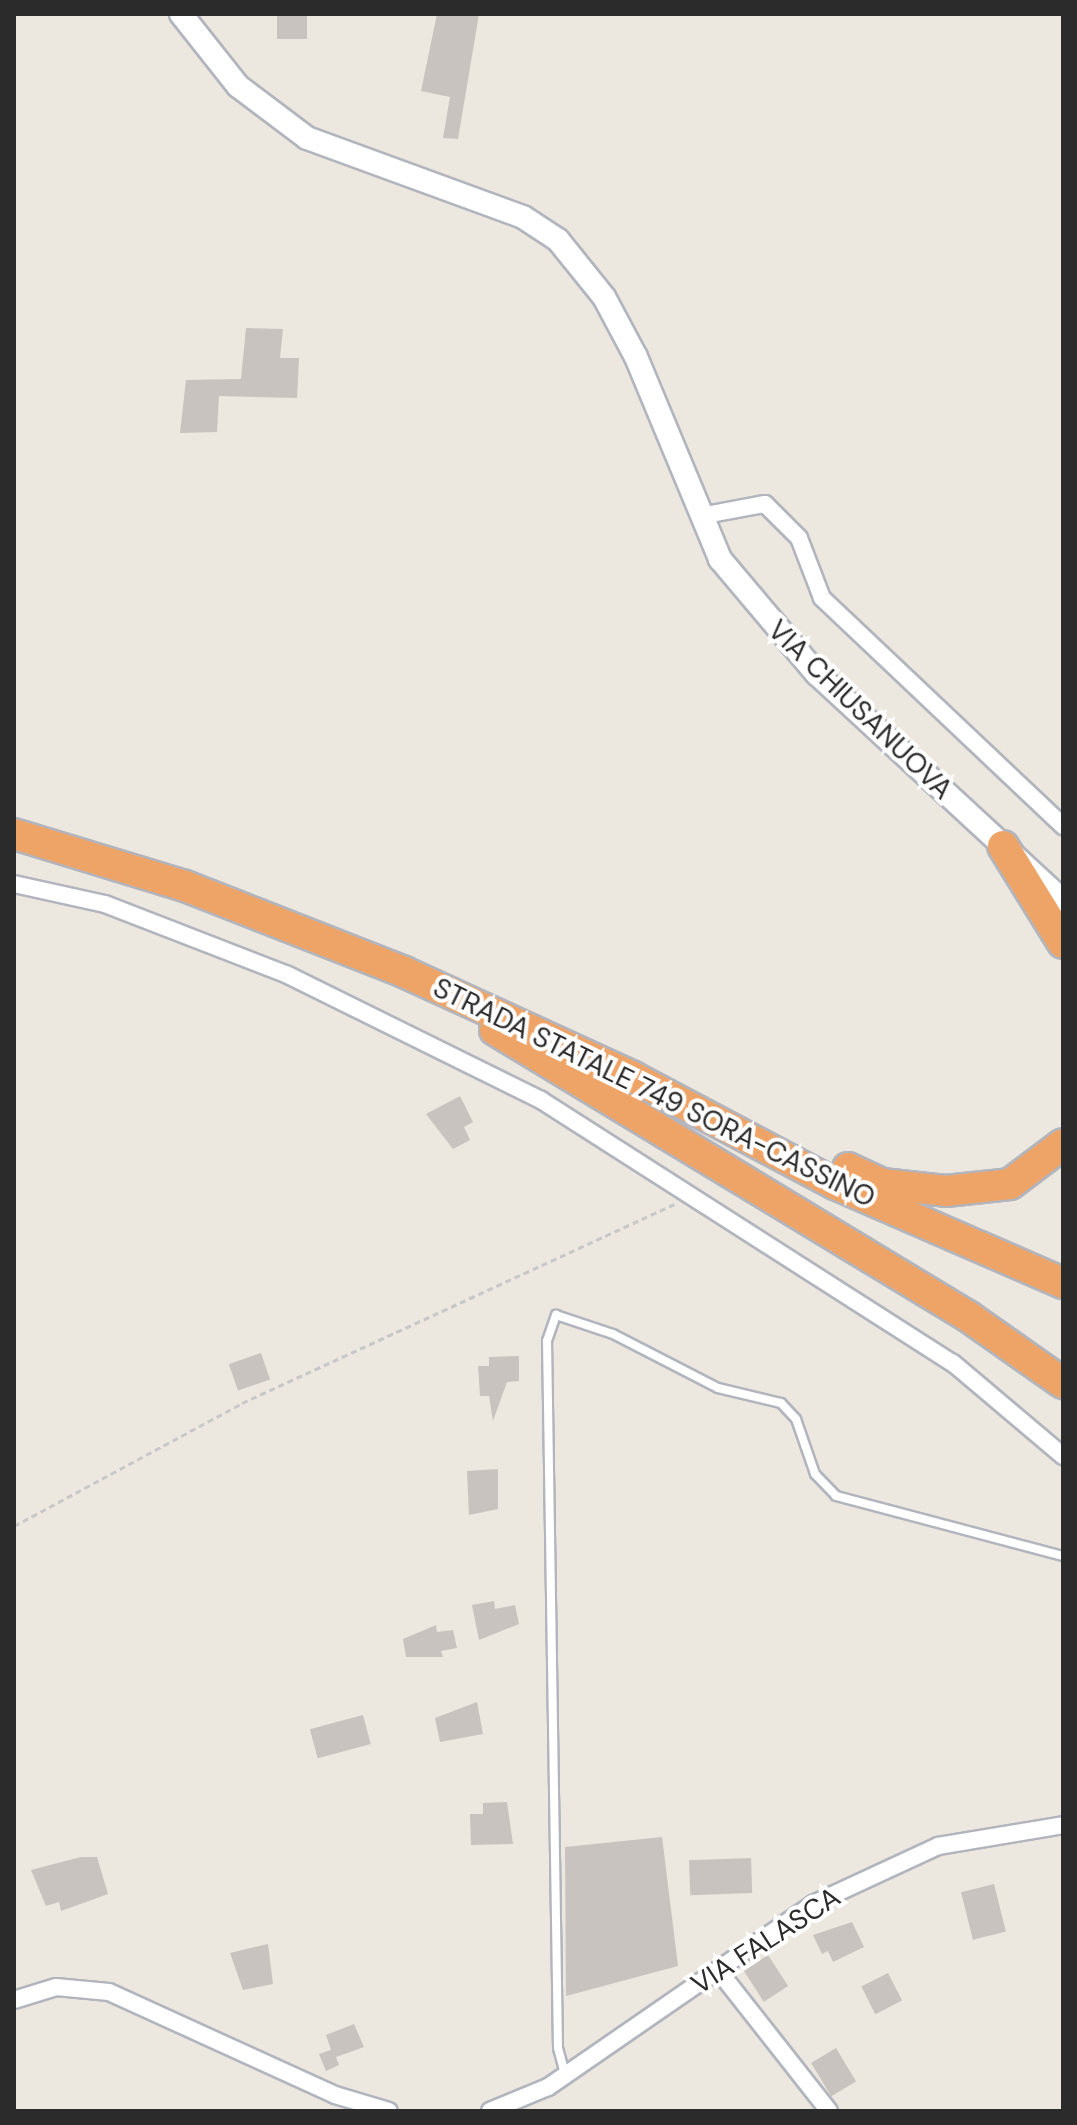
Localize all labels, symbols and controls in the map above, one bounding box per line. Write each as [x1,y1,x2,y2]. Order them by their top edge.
street label: VIA CHIUSANUOVA [761,613,959,807]
street label: STRADA STATALE 749 SORA-CASSINO [428,971,880,1215]
street label: VIA FALASCA [685,1880,847,2002]

